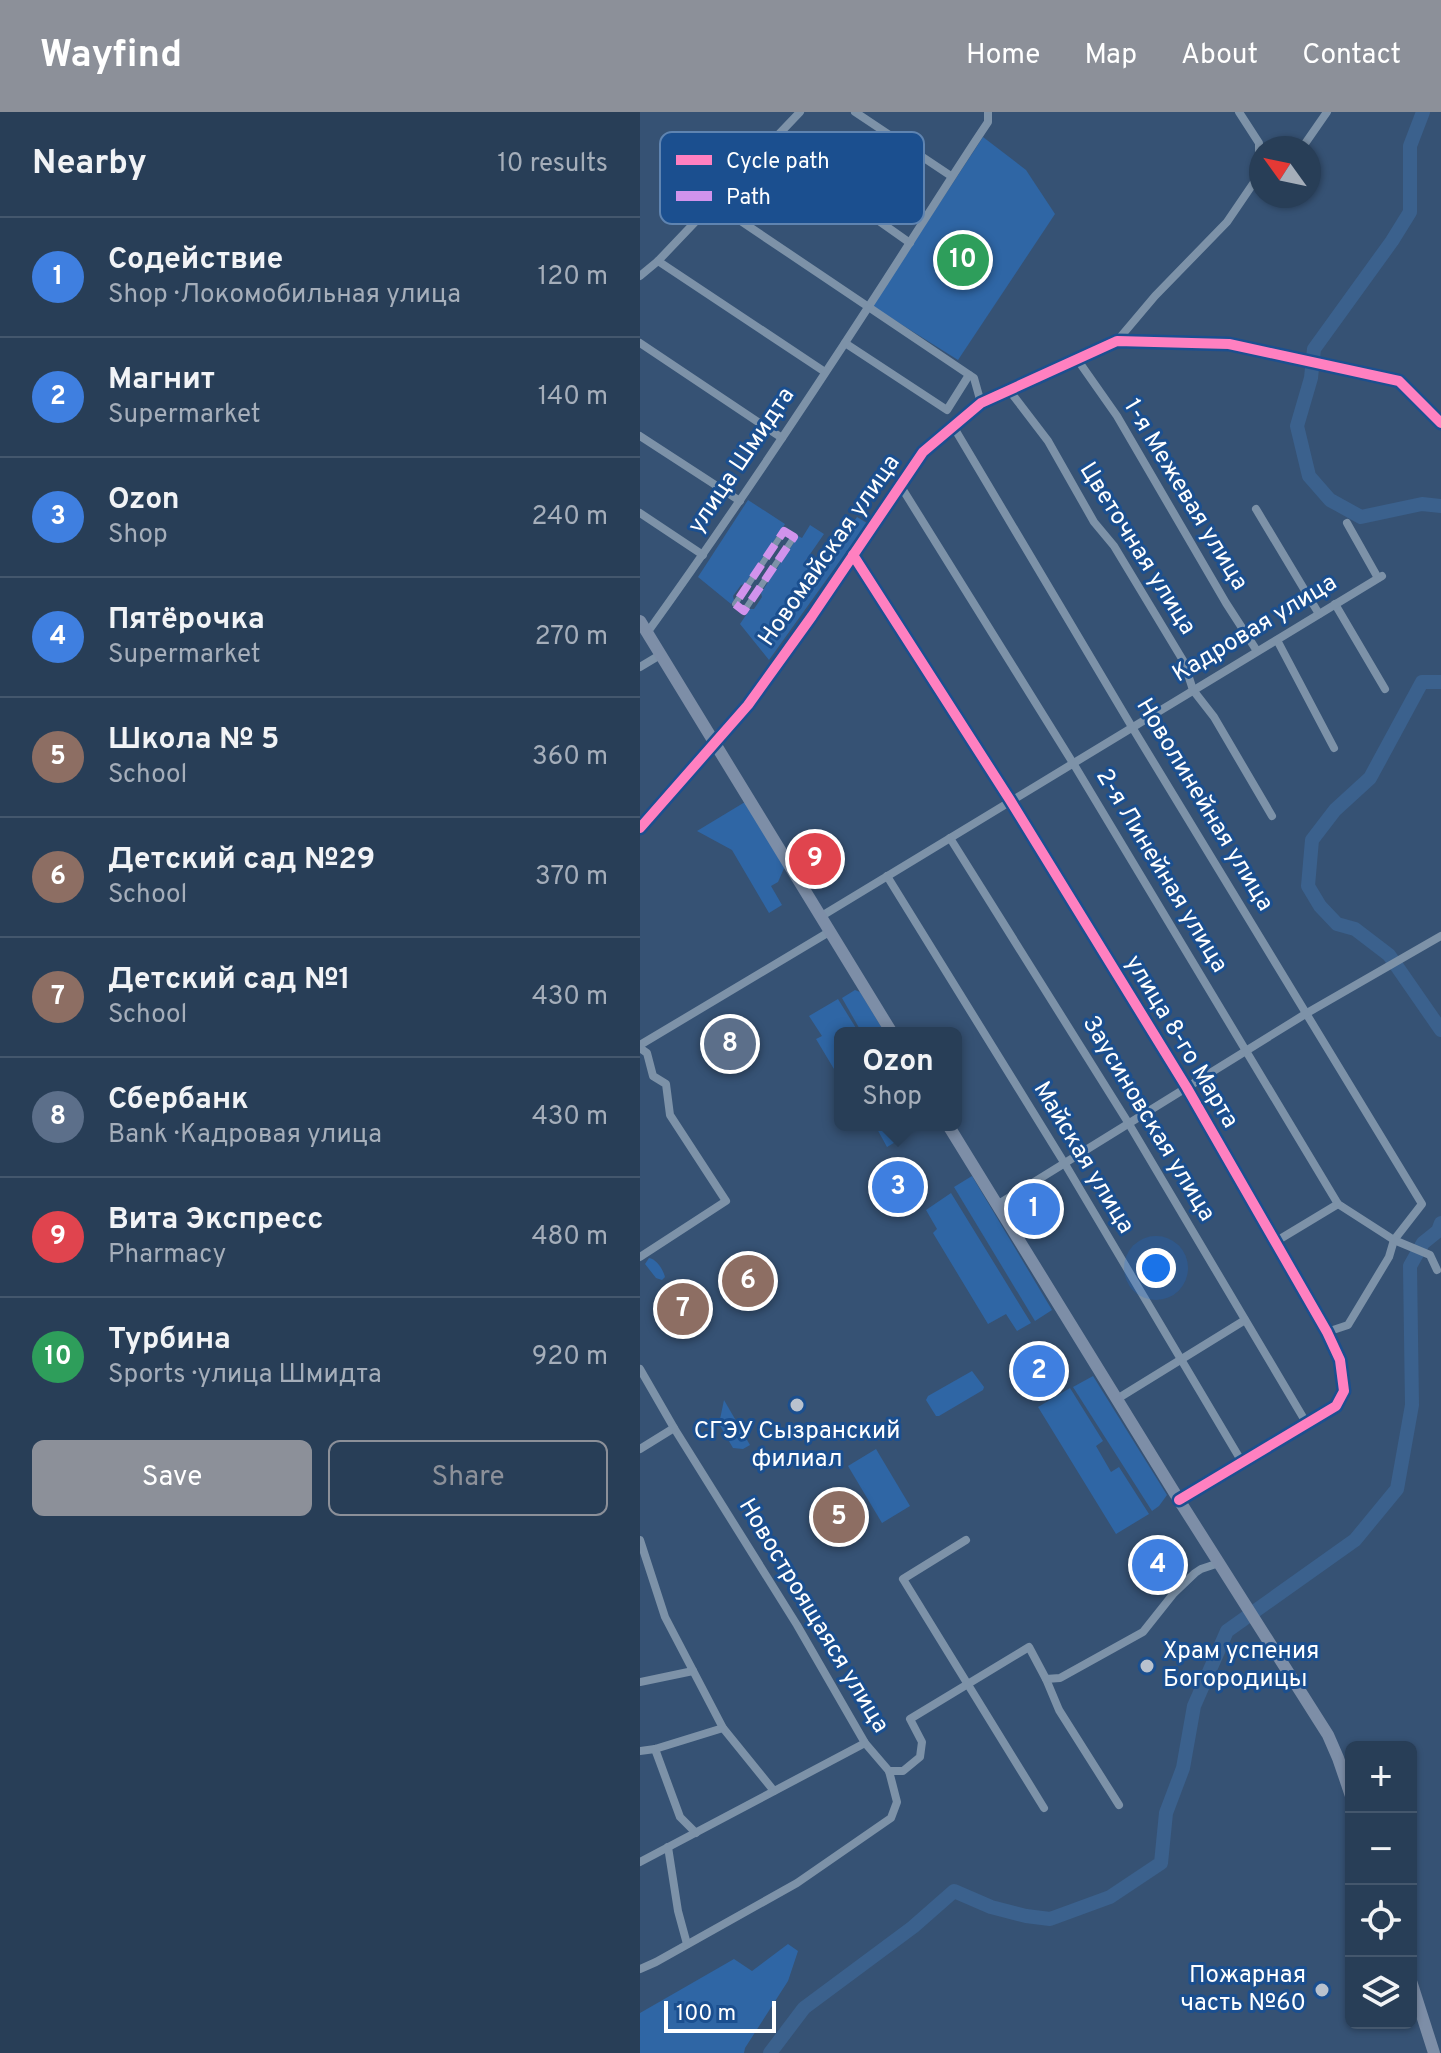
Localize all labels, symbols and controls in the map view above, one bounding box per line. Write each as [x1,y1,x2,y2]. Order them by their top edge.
text: Wayfind [40,32,182,81]
text: Home [966,38,1040,74]
text: Map [1084,38,1137,74]
text: About [1181,38,1258,74]
text: Contact [1302,38,1401,74]
legend [660,132,924,224]
north arrow [1249,136,1321,208]
text: Nearby [32,143,147,186]
text: 10 results [497,148,608,181]
text: Cycle path [726,149,830,176]
text: Path [726,185,771,212]
pin: 10 [937,230,989,290]
text: Содействие [108,242,283,279]
text: 1 [53,261,63,294]
text: 120 m [538,261,608,294]
text: Shop · Локомобильная улица [108,279,461,312]
text: Магнит [108,362,215,399]
text: 2 [50,381,66,414]
text: 140 m [538,381,608,414]
street label: улица Шмидта [682,382,802,540]
street label: 1-я Межевая улица [1116,394,1254,596]
text: Supermarket [108,399,260,432]
street label: Новомайская улица [753,449,907,653]
street label: Цветочная улица [1072,457,1202,641]
text: Ozon [108,482,180,519]
text: 3 [50,501,66,534]
text: 240 m [531,501,608,534]
text: Shop [108,519,168,552]
street label: Кадровая улица [1167,568,1343,690]
text: Пятёрочка [108,602,265,639]
text: 4 [50,621,66,654]
text: 270 m [535,621,608,654]
text: Supermarket [108,639,260,672]
street label: Новолинейная улица [1129,693,1279,917]
text: Школа № 5 [108,722,279,759]
text: 5 [50,741,66,774]
text: 360 m [532,741,608,774]
text: School [108,759,187,792]
street label: 2-я Линейная улица [1088,764,1234,978]
pin: 9 [789,829,841,889]
text: Детский сад №29 [108,842,375,879]
text: 6 [50,861,66,894]
text: 370 m [535,861,608,894]
text: School [108,879,187,912]
street label: улица 8-го Марта [1117,950,1245,1134]
text: Детский сад №1 [108,962,351,999]
text: 7 [51,981,65,1014]
text: 430 m [532,981,608,1014]
text: School [108,999,187,1032]
street label: Заусиновская улица [1075,1011,1221,1227]
pin: 8 [704,1014,756,1074]
popup [834,1027,962,1131]
text: Ozon [862,1044,934,1081]
street label: Майская улица [1026,1076,1140,1240]
text: Shop [862,1081,922,1114]
text: Сбербанк [108,1082,249,1119]
text: 8 [50,1101,66,1134]
text: 430 m [532,1101,608,1134]
text: Bank · Кадровая улица [108,1119,382,1152]
pin: 3 [872,1157,924,1217]
pin: 1 [1008,1179,1060,1239]
text: Вита Экспресс [108,1202,324,1239]
text: 9 [50,1221,66,1254]
text: 480 m [531,1221,608,1254]
text: Pharmacy [108,1239,226,1272]
your location [1136,1248,1176,1288]
pin: 6 [722,1251,774,1311]
pin: 7 [657,1279,709,1339]
text: Турбина [108,1322,231,1359]
text: 10 [44,1341,72,1374]
text: 920 m [532,1341,608,1374]
pin: 2 [1013,1341,1065,1401]
text: Sports · улица Шмидта [108,1359,382,1392]
marker: СГЭУ Сызранский филиал [788,1396,806,1414]
place label: СГЭУ Сызранский филиал [694,1417,900,1475]
button: Save [32,1440,312,1516]
button: Share [328,1440,608,1516]
pin: 5 [813,1487,865,1547]
street label: Новостроящаяся улица [731,1493,895,1739]
pin: 4 [1132,1535,1184,1595]
place label: Храм успения Богородицы [1163,1637,1319,1695]
marker: Храм успения Богородицы [1138,1657,1156,1675]
map controls [1345,1741,1417,2029]
button: + [1345,1741,1417,1813]
button: − [1345,1813,1417,1885]
button: locate [1345,1885,1417,1957]
button: layers [1345,1957,1417,2029]
place label: Пожарная часть №60 [1180,1961,1306,2019]
marker: Пожарная часть №60 [1313,1981,1331,1999]
scale bar [664,1997,776,2033]
text: 100 m [676,2001,736,2028]

